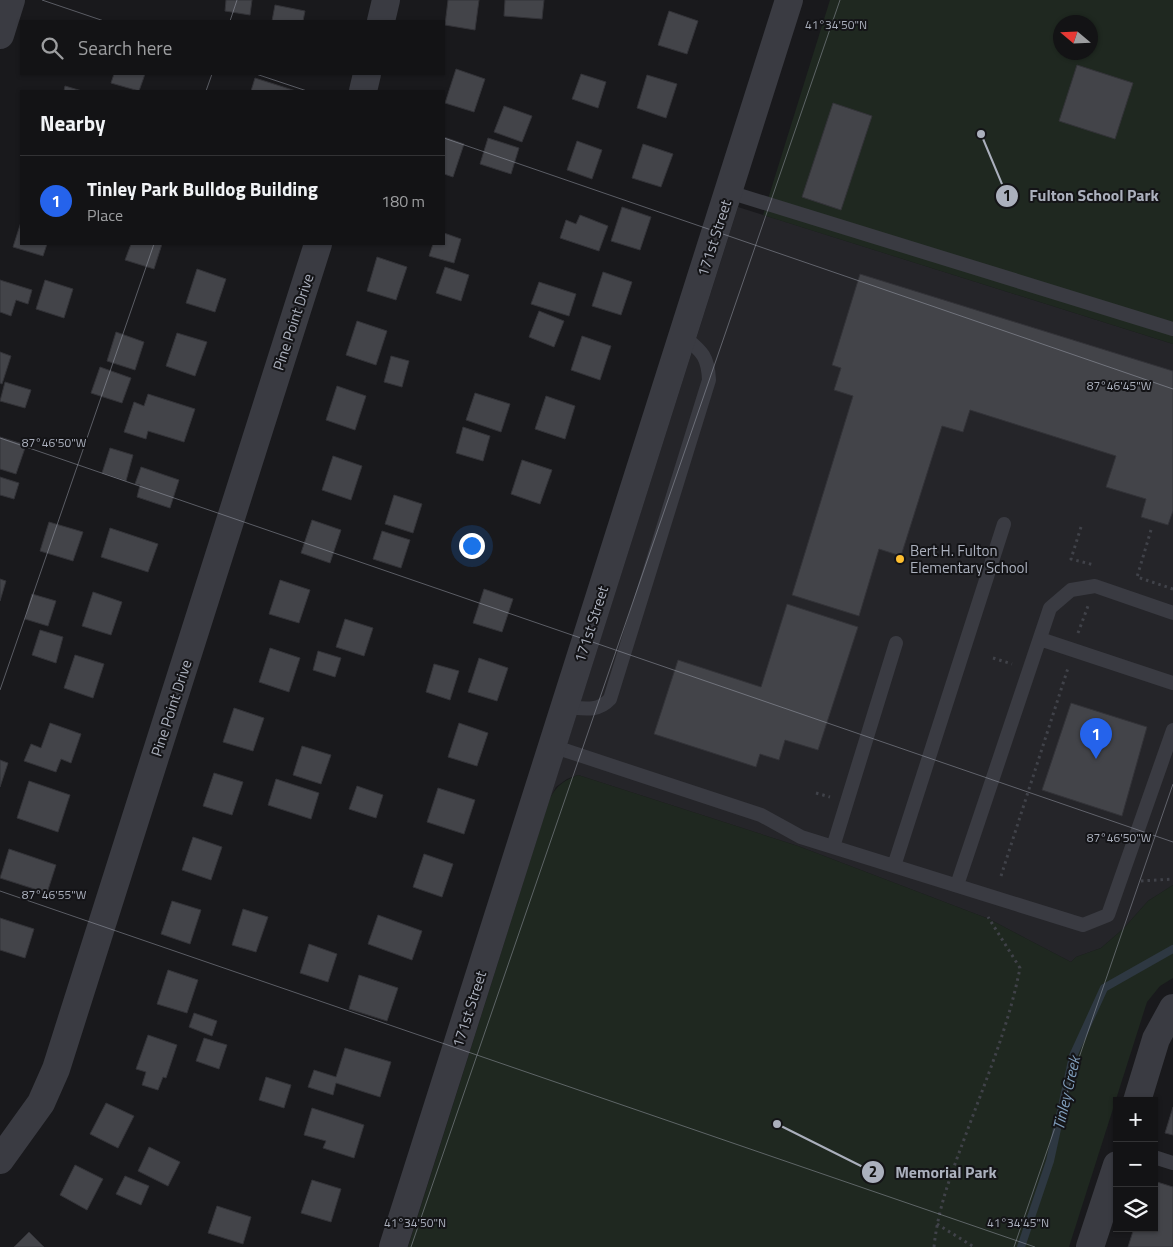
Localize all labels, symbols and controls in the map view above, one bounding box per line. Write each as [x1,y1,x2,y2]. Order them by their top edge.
text: 41°34'50"N [805,15,867,34]
north arrow [1053,15,1098,60]
search box [20,20,445,75]
text: Search here [78,33,172,62]
icon: search [38,34,66,62]
text: Nearby [40,107,105,139]
text: Tinley Park Bulldog Building [87,174,318,203]
callout: Fulton School Park [995,180,1169,211]
text: Fulton School Park [1029,183,1159,207]
text: 1 [1003,184,1011,207]
text: 1 [52,189,60,213]
text: 180 m [381,189,425,213]
street label: 171st Street [691,196,737,279]
text: Place [87,203,123,227]
street label: Pine Point Drive [267,271,319,373]
text: 87°46'45"W [1087,376,1152,395]
text: 87°46'50"W [22,433,87,452]
your location [459,533,485,559]
place label: Bert H. Fulton Elementary School [910,539,1028,579]
marker: Bert H. Fulton Elementary School [894,553,906,565]
street label: 171st Street [568,582,614,665]
street label: Pine Point Drive [145,657,197,759]
pin: 1 [1080,718,1112,759]
text: 87°46'50"W [1087,828,1152,847]
text: 87°46'55"W [22,885,87,904]
street label: 171st Street [446,967,492,1050]
water label: Tinley Creek [1046,1052,1087,1132]
map controls [1113,1097,1158,1232]
button: + [1113,1097,1158,1142]
button: − [1113,1142,1158,1187]
callout: Memorial Park [860,1157,1007,1188]
text: 2 [869,1160,877,1183]
text: Memorial Park [895,1160,998,1184]
button: layers [1113,1187,1158,1232]
text: 41°34'50"N [384,1213,446,1232]
text: 41°34'45"N [987,1213,1049,1232]

